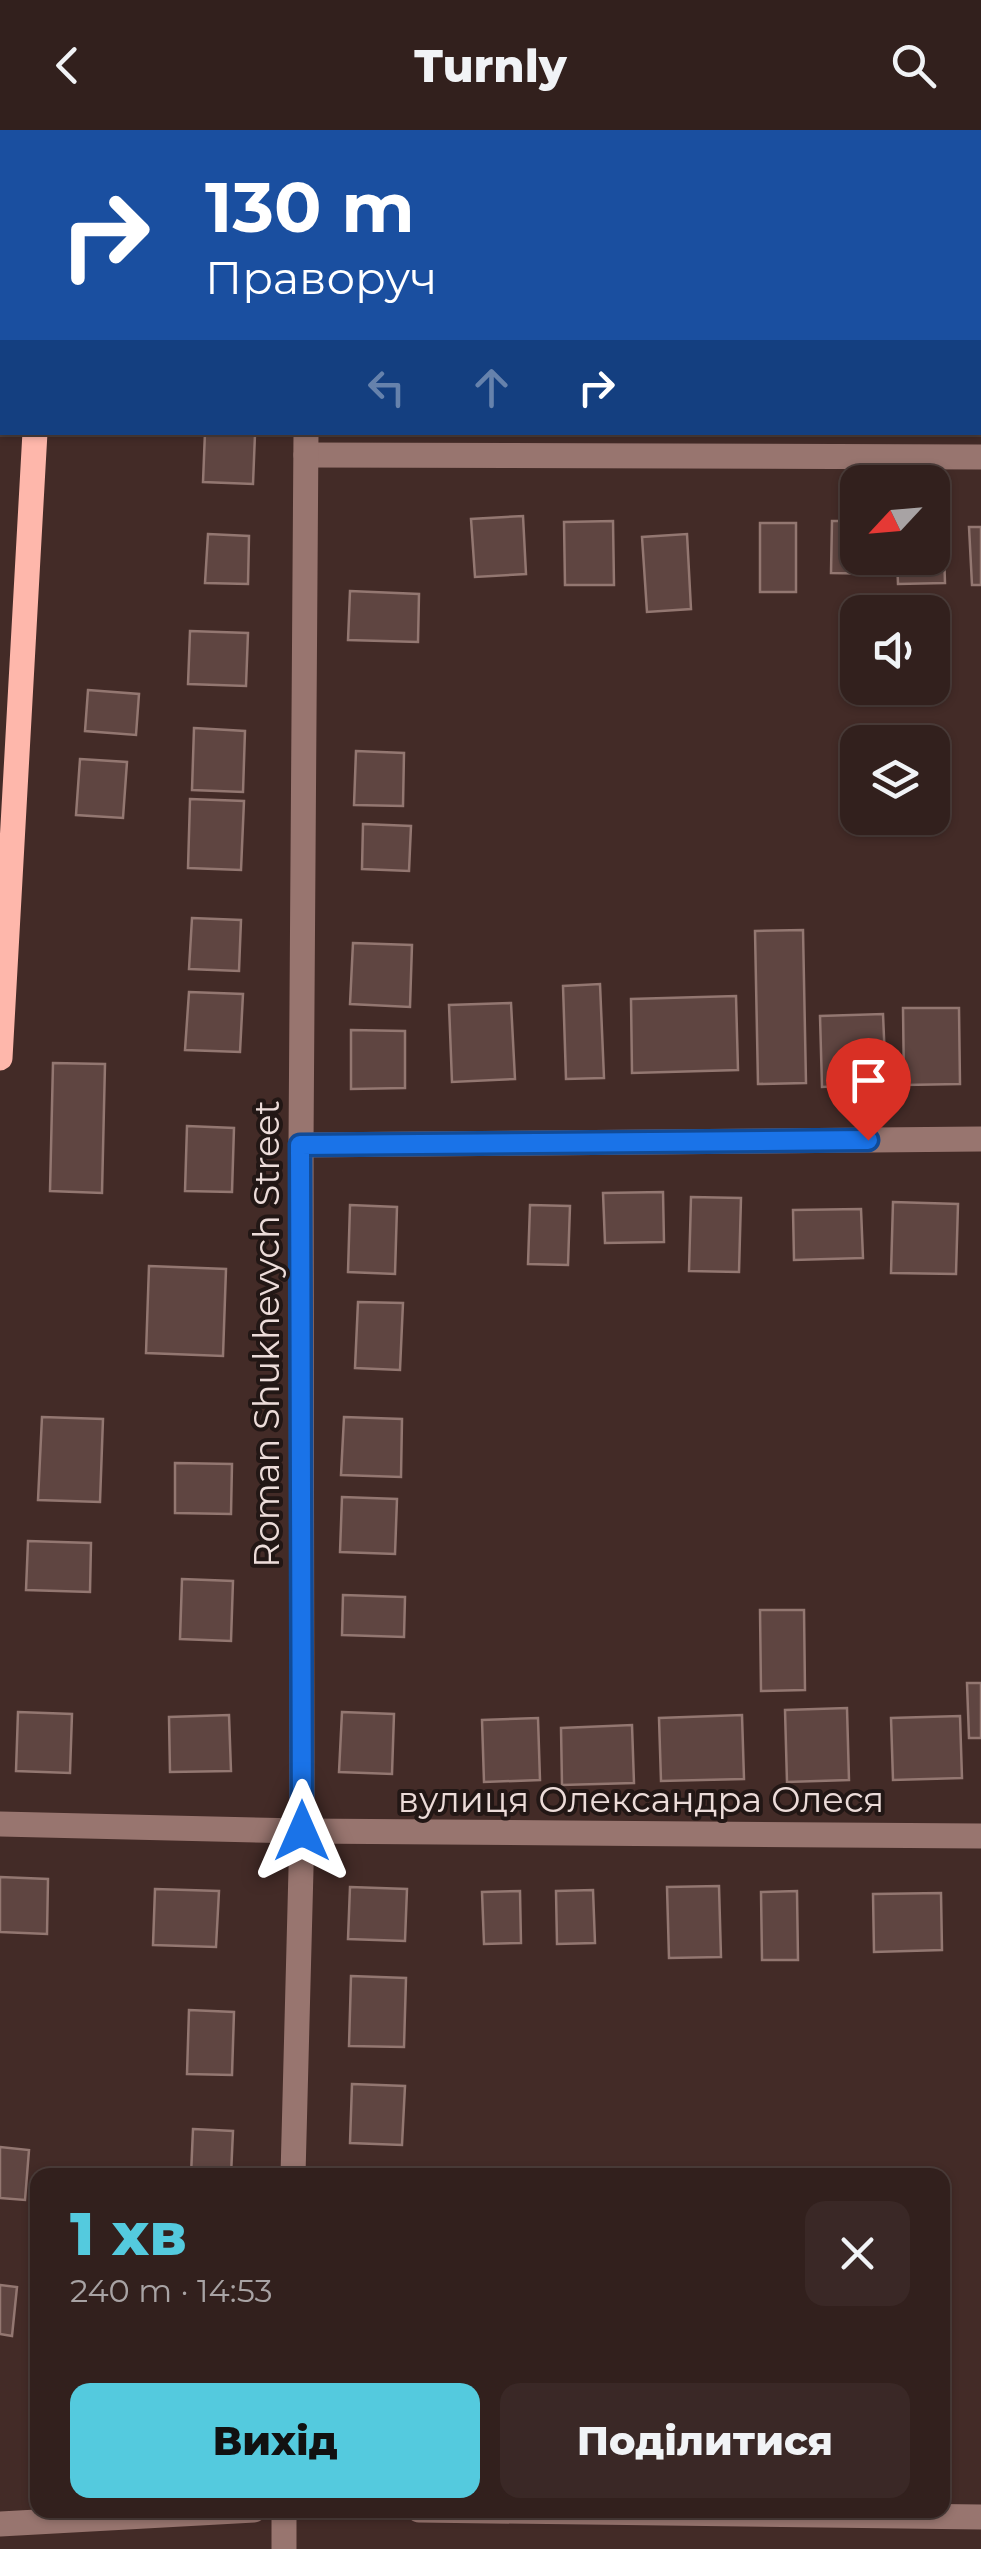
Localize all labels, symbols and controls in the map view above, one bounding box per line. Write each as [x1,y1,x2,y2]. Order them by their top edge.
icon: back [40,38,95,93]
text: Turnly [414,38,567,93]
icon: search [886,38,941,93]
text: 130 m [205,164,415,250]
icon: right [40,170,170,300]
text: Праворуч [205,250,437,305]
icon: left [359,360,414,415]
icon: ahead [464,360,519,415]
icon: right [569,360,624,415]
north arrow [840,465,950,575]
map controls [840,465,950,835]
button: sound [840,595,950,705]
button: layers [840,725,950,835]
pin [826,1038,911,1141]
icon: arrive [841,1053,896,1108]
street label: Roman Shukhevych Street [245,1100,288,1568]
street label: вулиця Олександра Олеся [398,1778,884,1821]
position arrow [250,1779,354,1883]
text: 1 хв [70,2197,187,2270]
button: close [805,2201,910,2306]
text: 240 m · 14:53 [70,2271,273,2310]
button: Вихід [70,2383,480,2498]
button: Поділитися [500,2383,910,2498]

